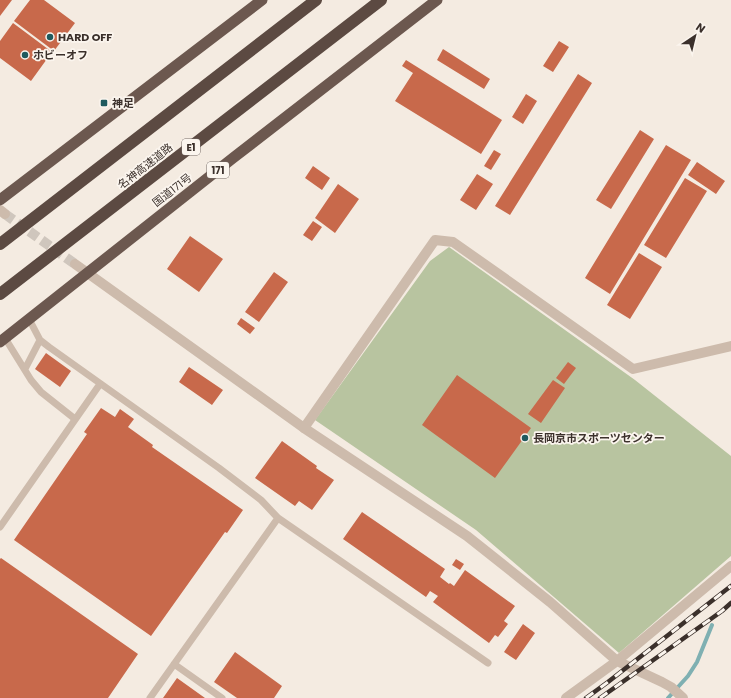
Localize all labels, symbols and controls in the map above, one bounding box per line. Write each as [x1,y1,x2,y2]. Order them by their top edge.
north arrow [675,16,715,56]
text: N [693,19,709,37]
place label: HARD OFF [58,29,112,45]
marker: HARD OFF [45,32,55,42]
place label: ホビーオフ [33,47,88,63]
marker: ホビーオフ [20,50,30,60]
place label: 神足 [112,95,134,111]
marker: 神足 [99,98,109,108]
street label: 名神高速道路 [114,139,176,193]
road number: E1 [182,139,200,155]
road number: 171 [207,162,229,178]
street label: 国道171号 [149,170,195,210]
place label: 長岡京市スポーツセンター [533,430,665,446]
marker: 長岡京市スポーツセンター [520,433,530,443]

